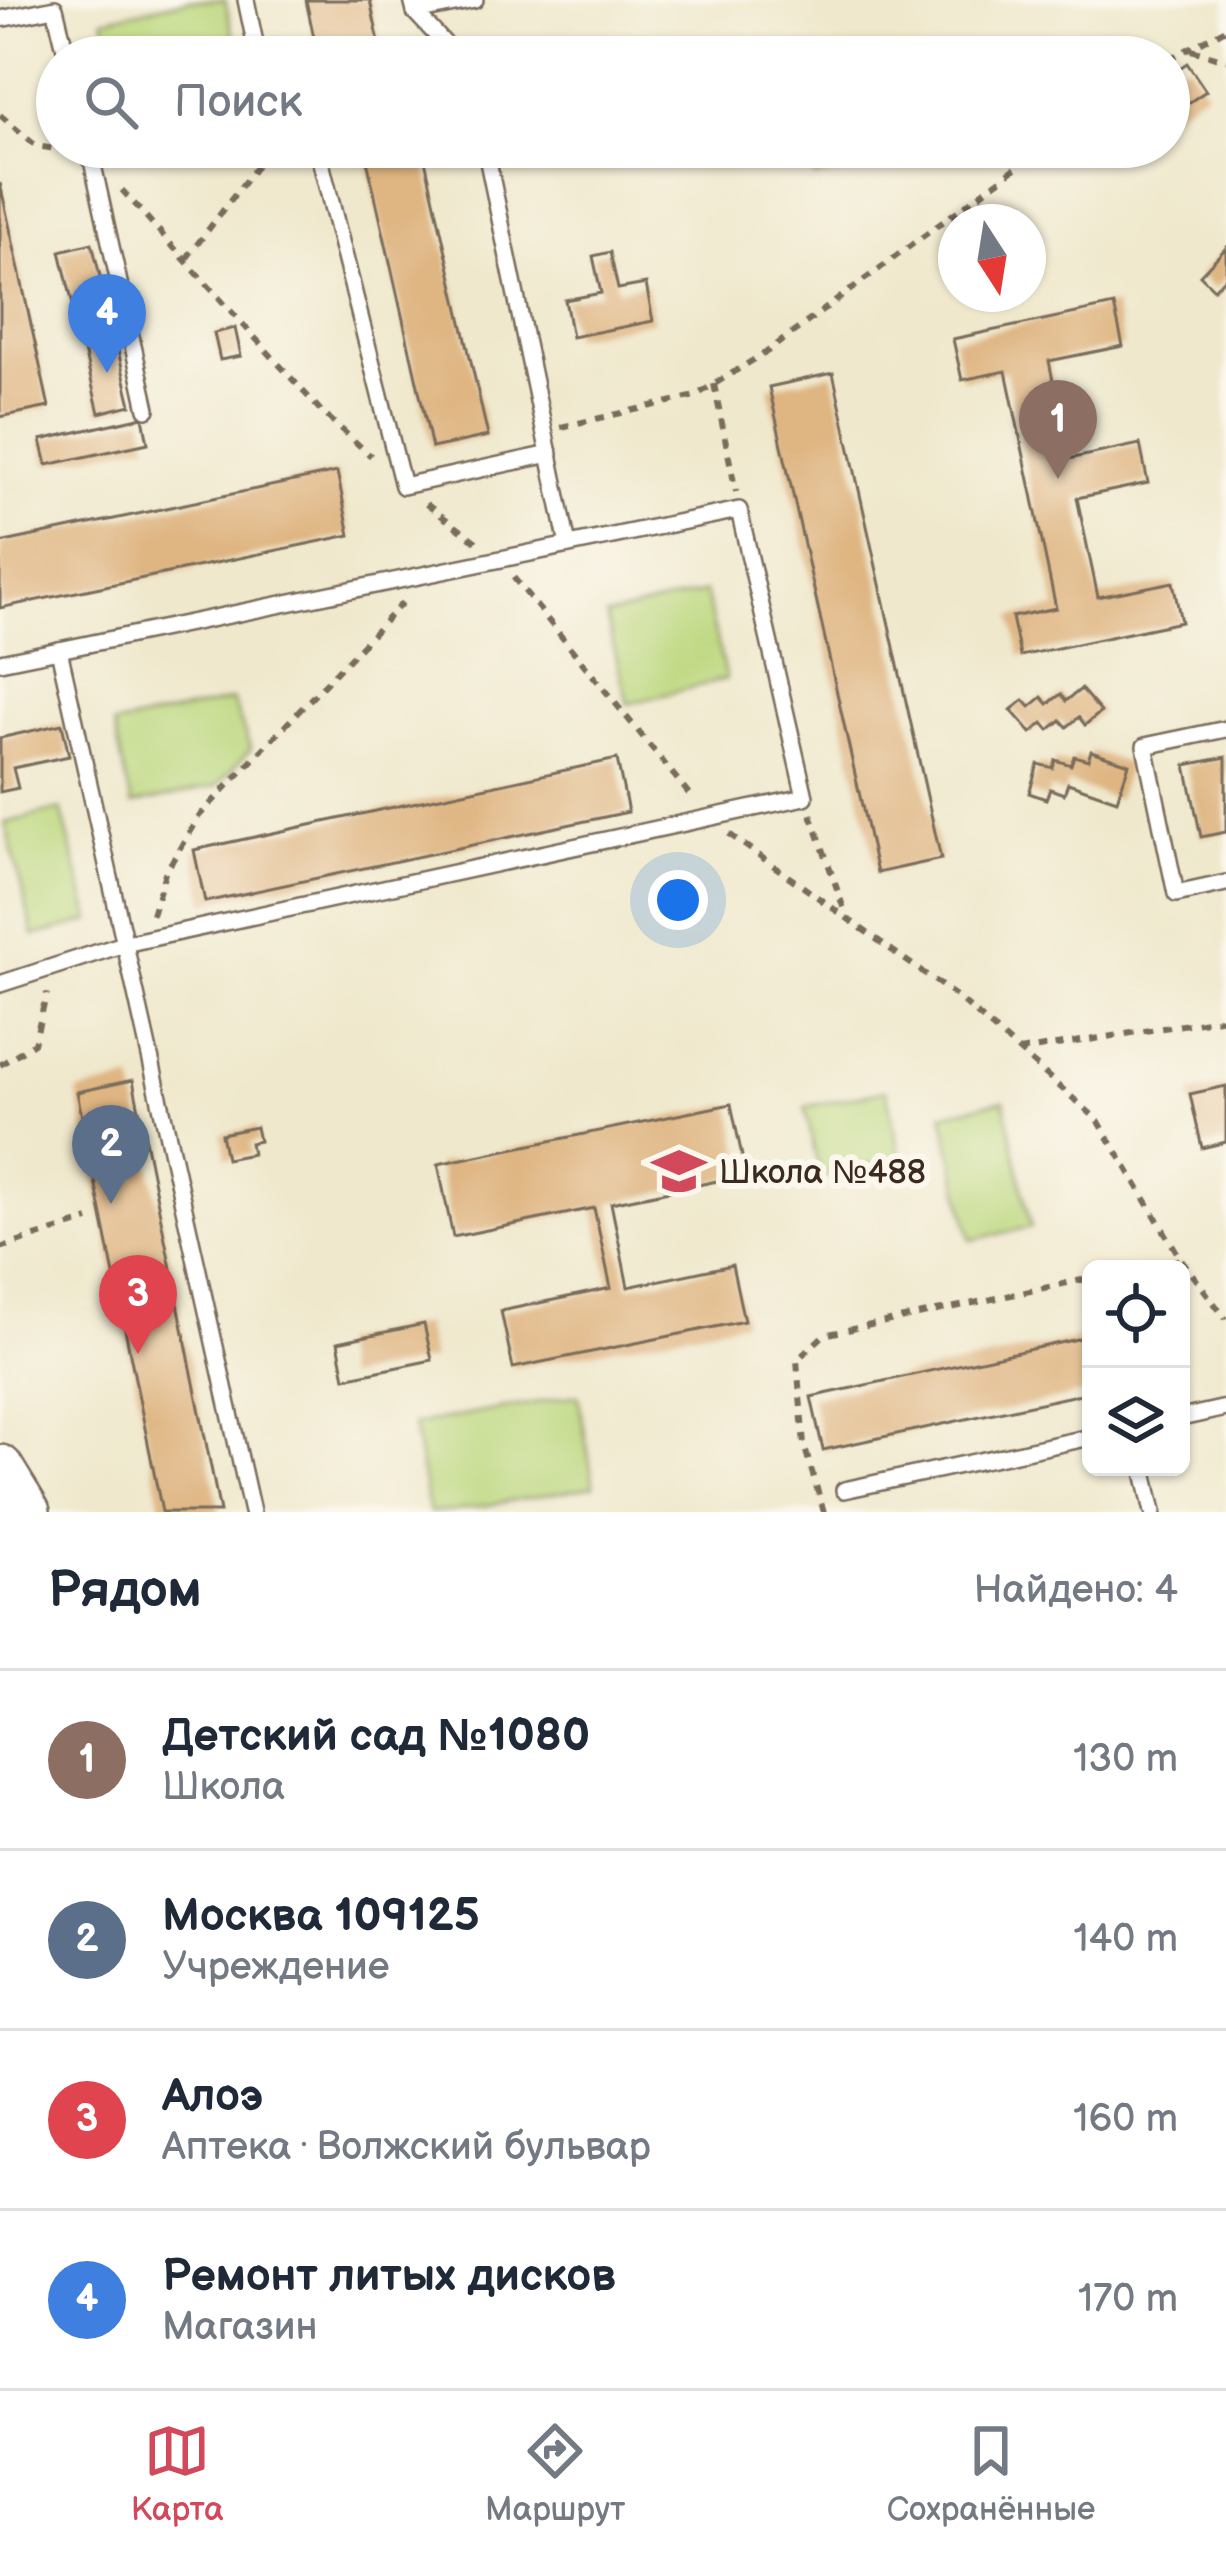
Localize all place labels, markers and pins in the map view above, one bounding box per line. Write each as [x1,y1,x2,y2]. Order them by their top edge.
pin: 4 [68,274,146,373]
pin: 1 [1019,380,1097,479]
pin: 2 [72,1105,150,1204]
school or university icon: Школа №488 [650,1142,708,1200]
place label: Школа №488 [719,1153,926,1193]
pin: 3 [99,1255,177,1354]

